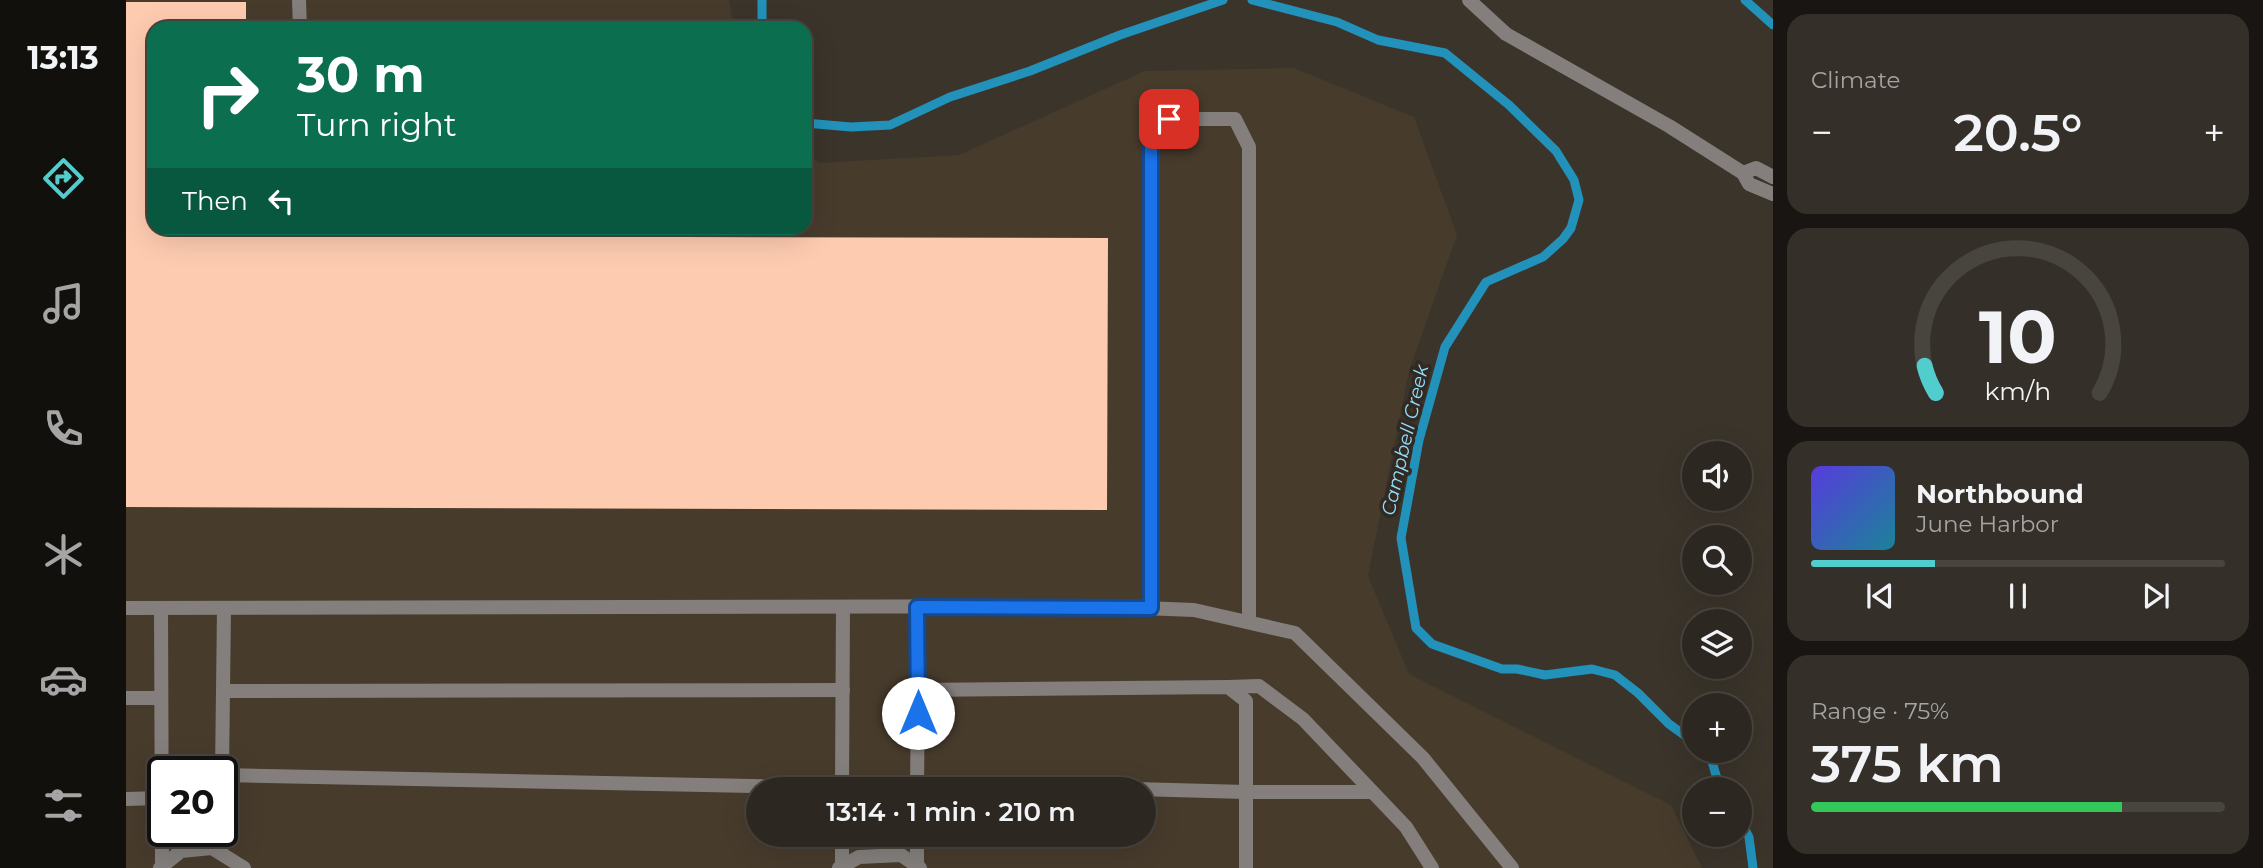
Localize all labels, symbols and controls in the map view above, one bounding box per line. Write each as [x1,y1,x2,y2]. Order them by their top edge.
text: 13:13 [27,38,99,77]
text: 30 m [297,45,425,104]
icon: right [182,49,273,140]
text: Climate [1811,66,1900,94]
pin [1139,89,1199,149]
icon: arrive [1150,100,1188,138]
text: 20.5° [1954,101,2082,164]
text: Turn right [297,105,457,144]
text: − [1811,109,1833,156]
text: + [2203,109,2225,156]
icon: directions [39,154,88,203]
icon: left [262,182,300,220]
text: Then [182,185,248,217]
icon: music [39,279,88,328]
text: 10 [1979,294,2057,382]
water label: Campbell Creek [1376,362,1434,518]
text: km/h [1985,376,2051,406]
icon: phone [39,404,88,453]
map controls [1682,441,1752,847]
button: sound [1682,441,1752,511]
text: Northbound [1916,478,2084,510]
text: June Harbor [1916,510,2059,538]
button: search [1682,525,1752,595]
icon: climate [39,530,88,579]
icon: previous [1861,577,1899,615]
icon: pause [1999,577,2037,615]
icon: next [2137,577,2175,615]
button: layers [1682,609,1752,679]
icon: car [39,655,88,704]
position arrow [881,676,955,750]
button: + [1682,693,1752,763]
text: Range · 75% [1811,697,1949,725]
text: 375 km [1811,732,2004,795]
speed limit sign: 20 [147,756,238,847]
button: − [1682,777,1752,847]
icon: filters [39,781,88,830]
text: 13:14 · 1 min · 210 m [826,796,1076,828]

